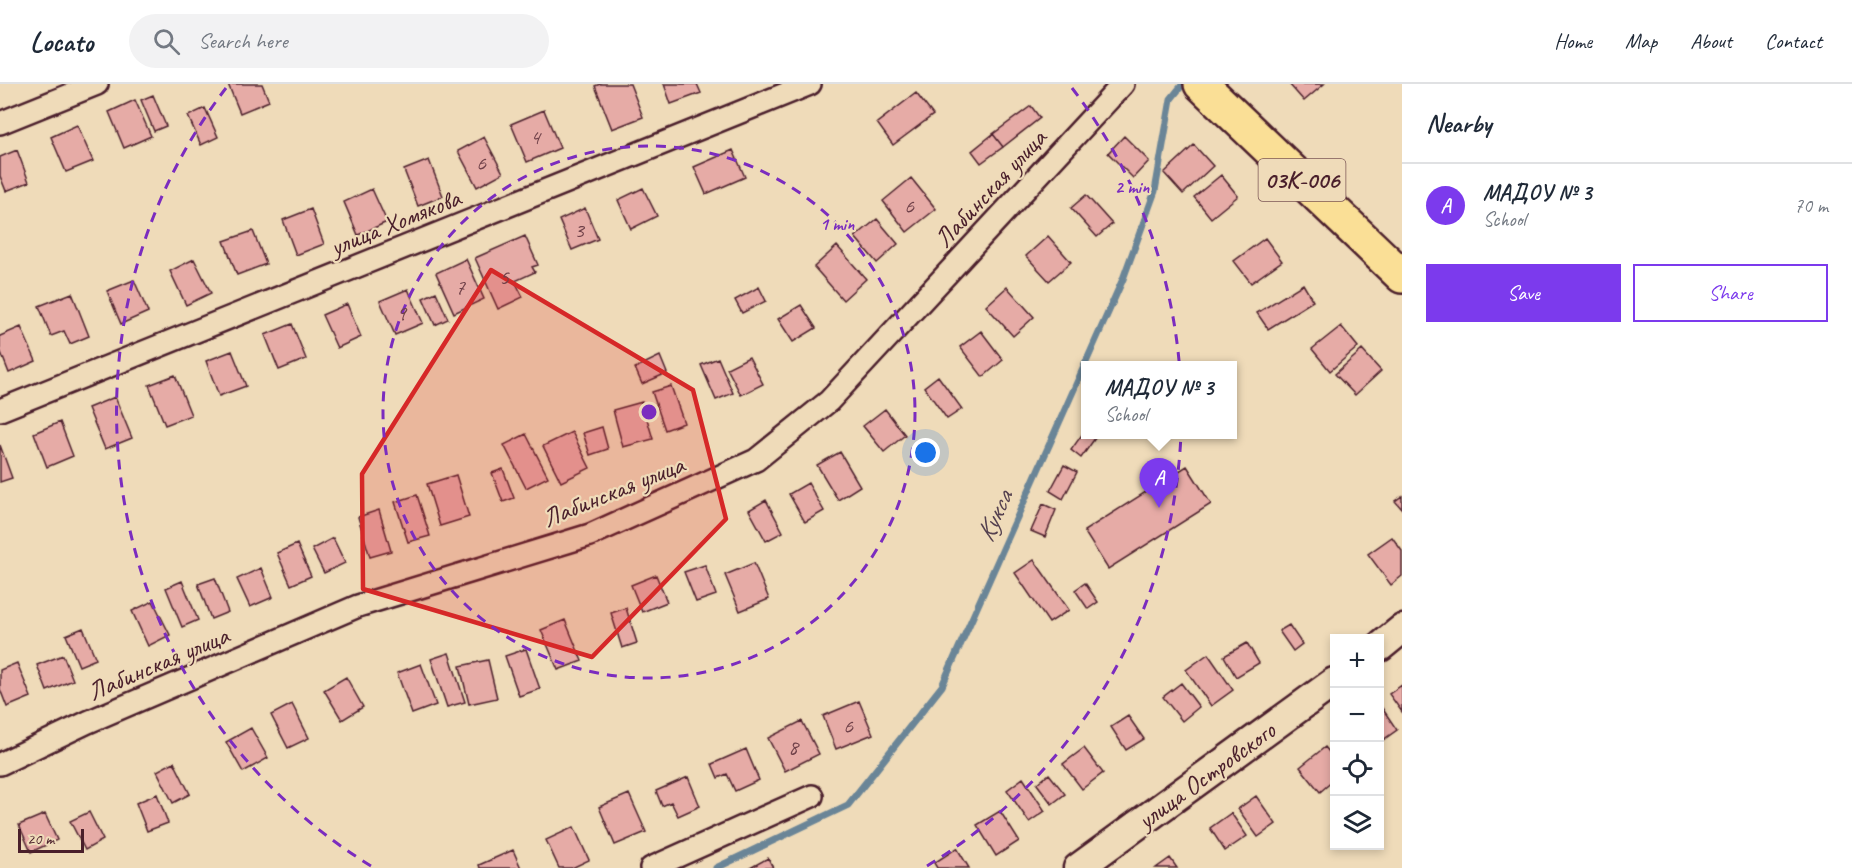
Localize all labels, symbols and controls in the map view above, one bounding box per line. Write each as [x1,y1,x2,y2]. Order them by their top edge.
search box [129,14,549,68]
text: Locato [30,24,93,59]
icon: search [150,25,183,58]
text: Search here [198,27,288,55]
text: Home [1554,28,1592,54]
text: Map [1625,28,1657,54]
text: About [1690,28,1732,54]
text: Contact [1765,28,1822,54]
text: Nearby [1426,107,1491,140]
street label: Лабинская улица [927,121,1055,255]
house number: 4 [530,123,542,151]
house number: 6 [476,149,487,177]
road number: 03К-006 [1258,159,1346,201]
text: 2 min [1115,176,1150,198]
text: МАДОУ № 3 [1483,179,1592,207]
street label: улица Хомякова [323,181,467,264]
house number: 6 [904,192,915,220]
text: A [1440,193,1451,218]
text: 70 m [1794,193,1828,218]
text: School [1483,207,1526,232]
text: 1 min [820,213,855,235]
house number: 3 [574,216,586,244]
house number: 5 [499,263,510,291]
button: Save [1426,264,1621,322]
button: Share [1633,264,1828,322]
house number: 7 [455,273,466,301]
house number: 9 [396,299,408,327]
popup [1081,361,1237,439]
text: МАДОУ № 3 [1105,374,1213,402]
centre of rings [639,402,659,422]
text: School [1105,402,1148,427]
your location [911,438,940,467]
street label: Лабинская улица [537,447,691,535]
pin: A [1140,458,1178,508]
water label: Кукса [968,483,1021,547]
street label: Лабинская улица [83,618,235,708]
map controls [1330,634,1384,850]
button: + [1330,634,1384,688]
button: − [1330,688,1384,742]
house number: 6 [843,712,854,740]
street label: улица Островского [1129,713,1283,838]
house number: 8 [788,733,800,761]
button: locate [1330,742,1384,796]
button: layers [1330,796,1384,850]
scale bar [18,826,84,854]
text: 20 m [27,829,54,849]

